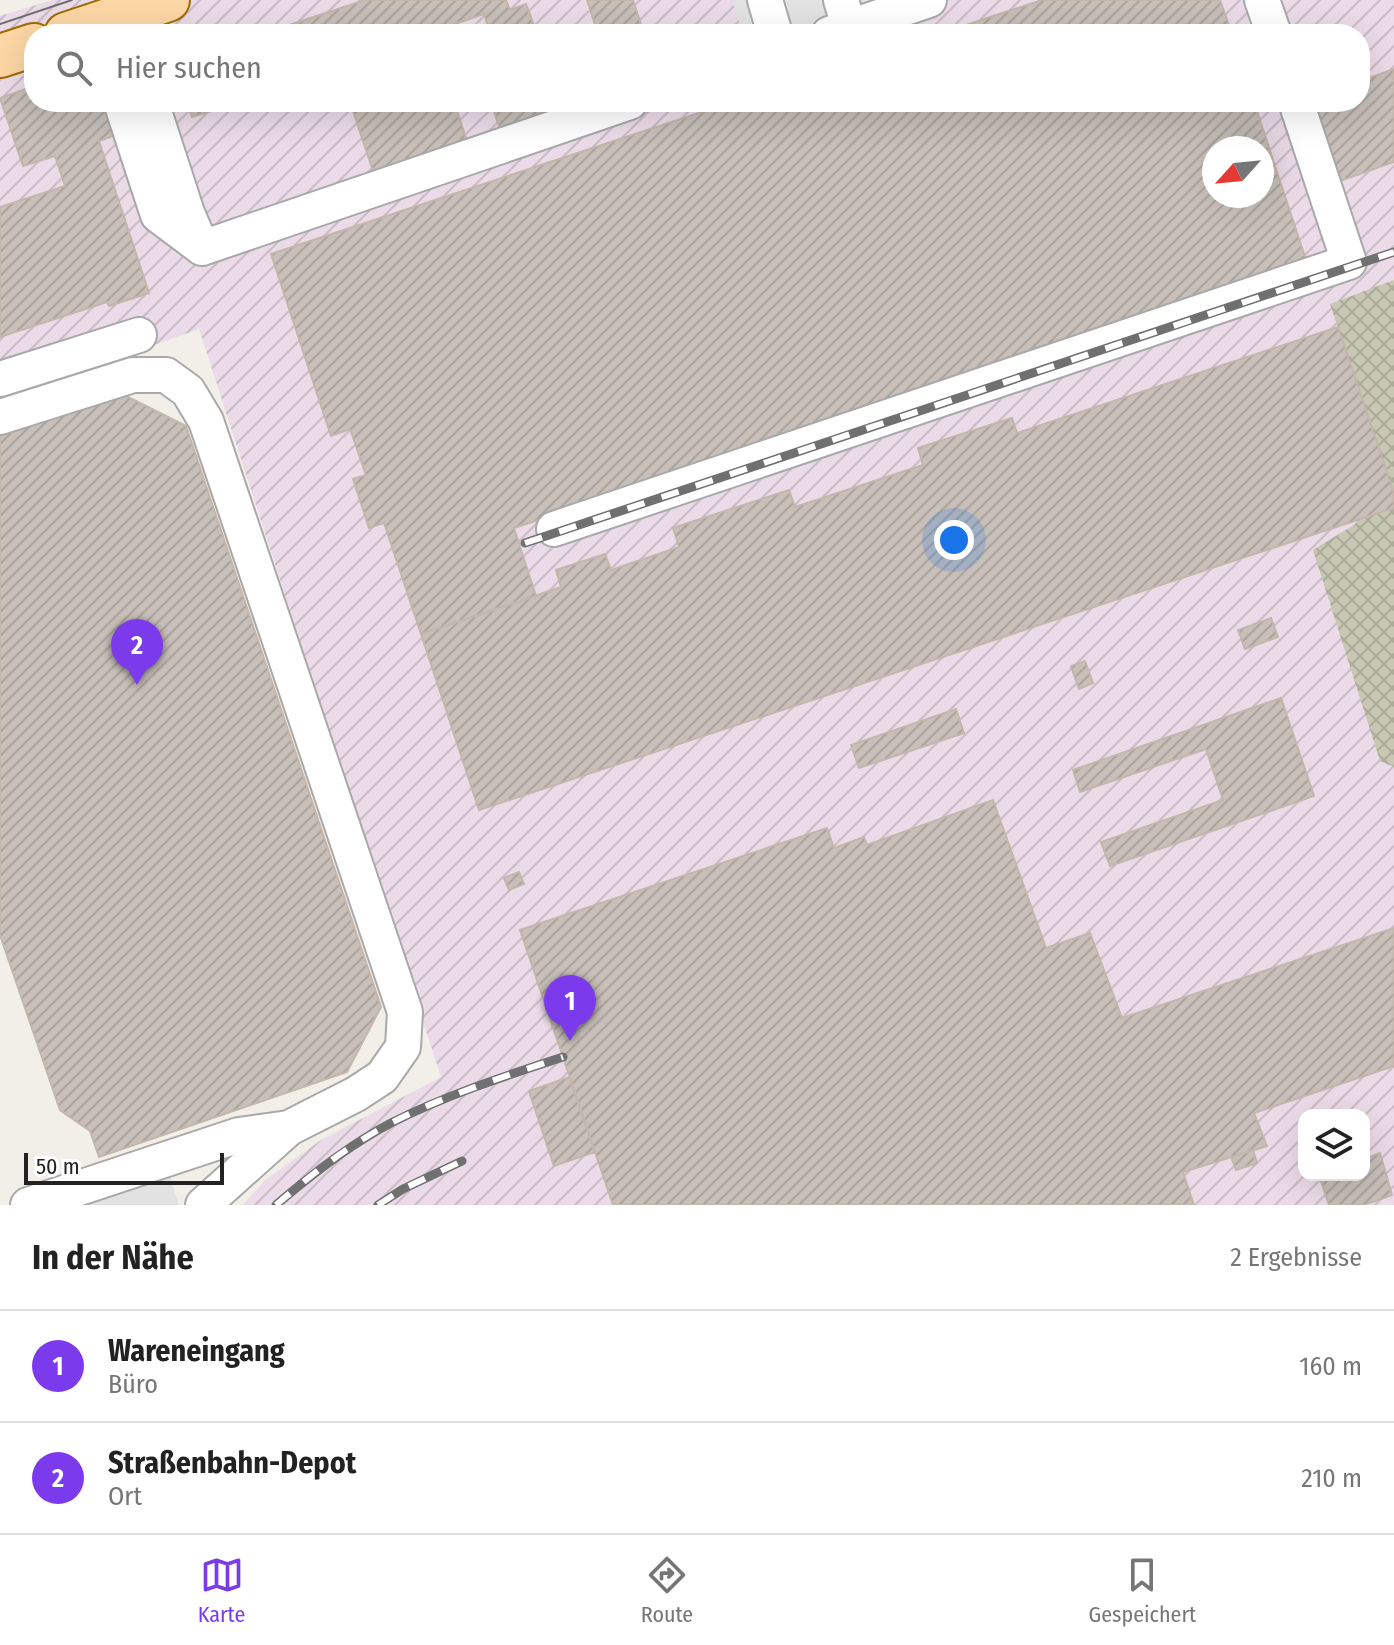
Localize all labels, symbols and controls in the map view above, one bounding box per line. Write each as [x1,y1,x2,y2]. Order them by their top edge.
search box [24,24,1370,112]
icon: search [52,46,96,90]
text: Hier suchen [116,50,262,86]
north arrow [1202,136,1274,208]
your location [934,520,974,560]
pin: 2 [111,619,163,685]
pin: 1 [544,975,596,1041]
map controls [1298,1109,1370,1181]
button: layers [1298,1109,1370,1181]
scale bar [24,1149,224,1185]
text: 50 m [36,1153,80,1180]
text: In der Nähe [32,1237,194,1278]
text: 2 Ergebnisse [1230,1242,1362,1273]
text: Wareneingang [108,1333,285,1369]
text: 1 [53,1351,64,1382]
text: 160 m [1299,1351,1362,1382]
text: Büro [108,1369,158,1400]
text: Straßenbahn-Depot [108,1445,356,1481]
text: 2 [52,1463,64,1494]
text: 210 m [1301,1463,1362,1494]
text: Ort [108,1481,142,1512]
tab: Karte [198,1553,245,1628]
tab: Route [641,1553,693,1628]
tab: Gespeichert [1089,1553,1196,1628]

